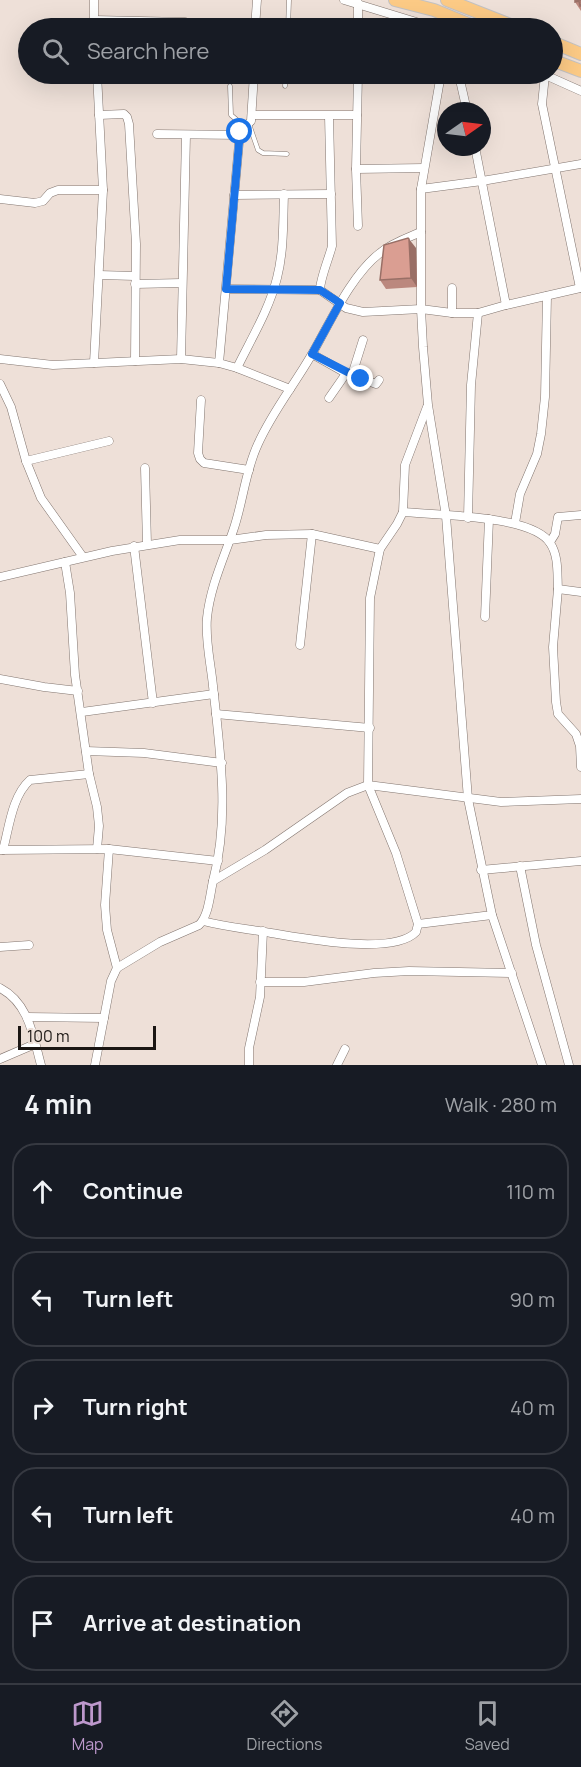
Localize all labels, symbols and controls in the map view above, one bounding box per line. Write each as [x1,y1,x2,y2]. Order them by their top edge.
search box [18,18,563,84]
icon: search [39,35,72,68]
text: Search here [87,36,209,66]
north arrow [437,102,491,156]
route start [226,118,252,144]
route end [347,365,373,391]
scale bar [18,1023,156,1050]
text: 100 m [27,1025,70,1047]
text: 4 min [24,1086,92,1122]
text: Walk · 280 m [445,1091,557,1118]
icon: ahead [26,1175,59,1208]
text: Continue [83,1176,183,1206]
text: 110 m [506,1178,555,1205]
icon: left [26,1283,59,1316]
text: Turn left [83,1284,173,1314]
text: 90 m [509,1286,555,1313]
icon: right [26,1391,59,1424]
text: Turn right [83,1392,188,1422]
text: 40 m [510,1394,555,1421]
icon: left [26,1499,59,1532]
text: Turn left [83,1500,173,1530]
text: 40 m [510,1502,555,1529]
icon: arrive [26,1607,59,1640]
text: Arrive at destination [83,1608,301,1638]
tab: Map [71,1697,104,1755]
tab: Directions [247,1697,322,1755]
tab: Saved [465,1697,510,1755]

